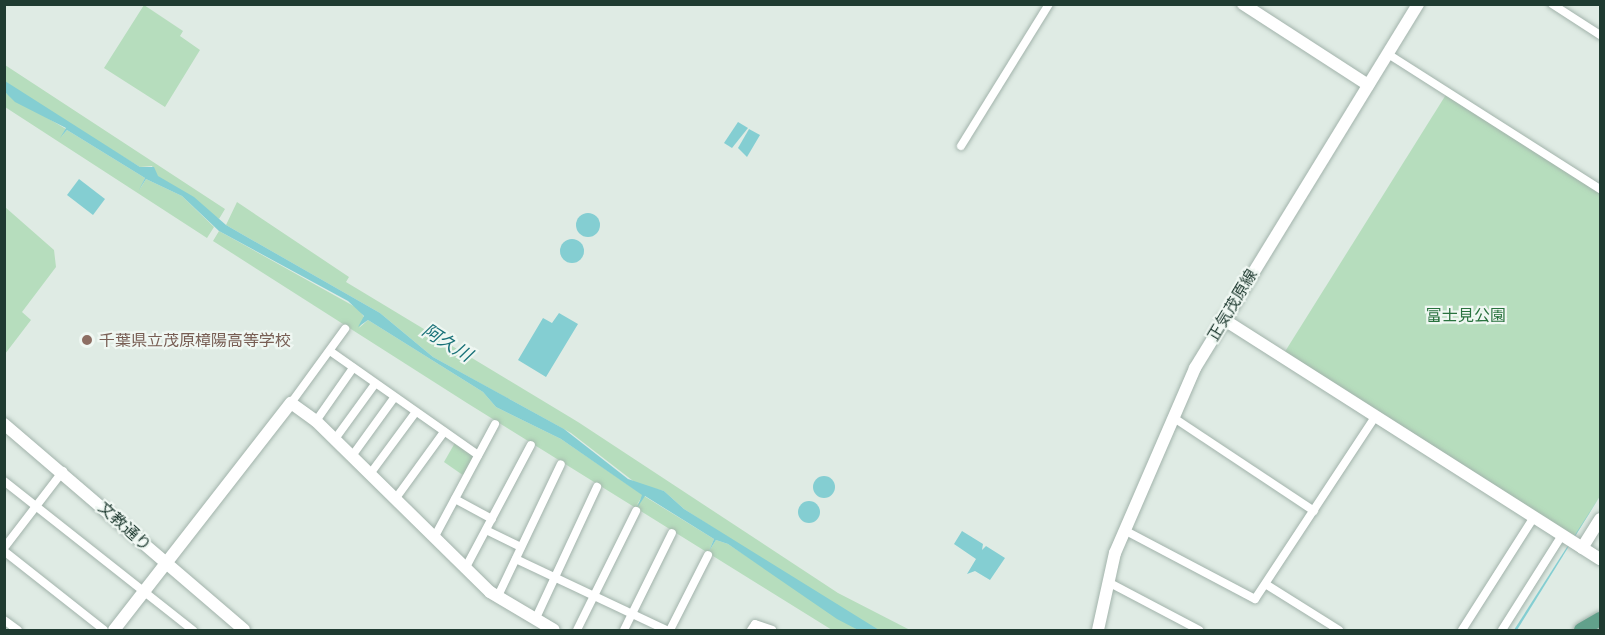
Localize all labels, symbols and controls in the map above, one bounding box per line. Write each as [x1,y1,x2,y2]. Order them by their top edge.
street label: 正気茂原線 [1203,266,1261,344]
park label: 富士見公園 [1426,305,1506,325]
water label: 阿久川 [418,320,476,366]
place label: 千葉県立茂原樟陽高等学校 [99,330,291,350]
marker: 千葉県立茂原樟陽高等学校 [80,333,94,347]
street label: 文教通り [95,497,155,555]

